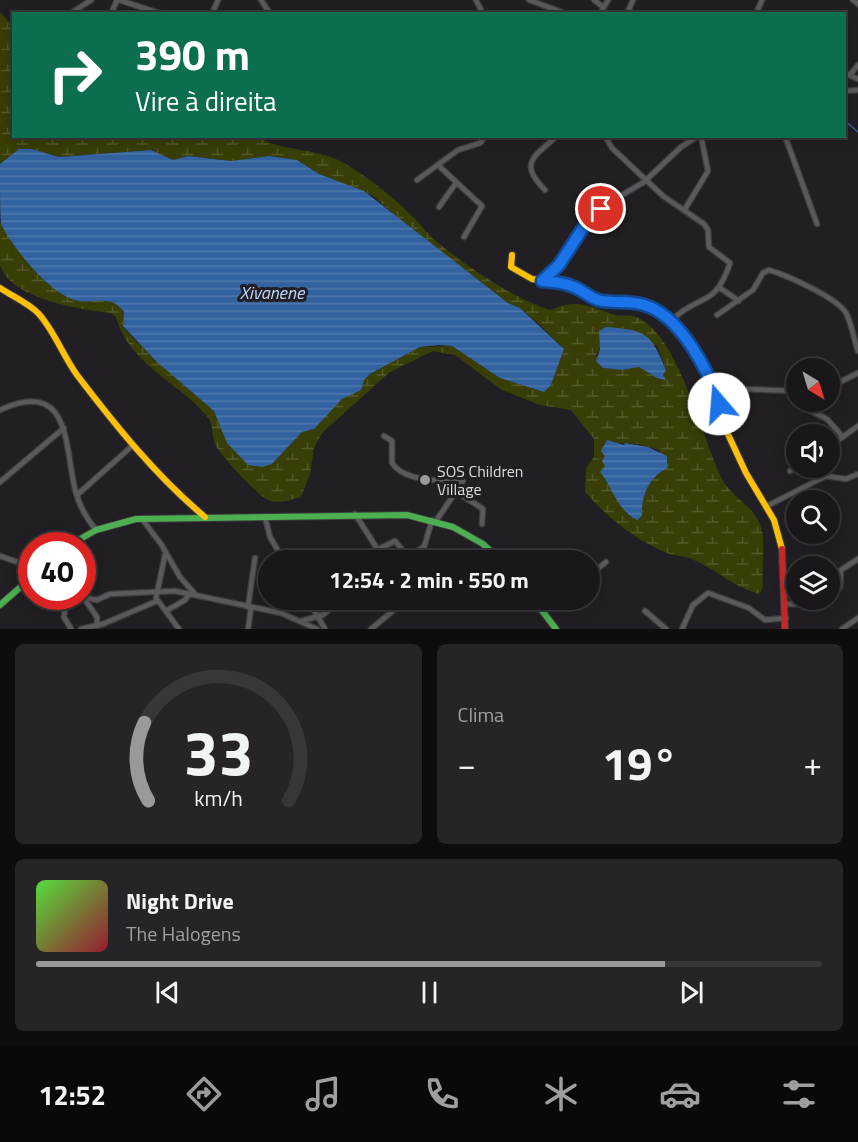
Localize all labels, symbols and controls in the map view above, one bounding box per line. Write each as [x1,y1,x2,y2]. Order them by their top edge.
text: 390 m [135,22,250,86]
icon: right [36,36,114,114]
text: Vire à direita [135,80,277,121]
pin [575,183,626,234]
icon: arrive [584,192,617,225]
water label: Xivanene [240,279,306,306]
north arrow [786,358,840,412]
map controls [786,358,840,610]
position arrow [687,372,751,436]
button: sound [786,424,840,478]
place label: SOS Children Village [437,459,523,501]
marker: SOS Children Village [418,473,432,487]
button: search [786,490,840,544]
speed limit sign: 40 [18,532,96,610]
button: layers [786,556,840,610]
text: 12:54 · 2 min · 550 m [329,563,529,597]
text: Clima [458,699,504,730]
text: 33 [183,704,253,799]
text: 19° [602,729,678,797]
text: − [458,739,476,789]
text: + [804,739,822,789]
text: km/h [194,782,243,814]
text: Night Drive [126,884,234,918]
text: The Halogens [126,918,241,949]
icon: previous [151,976,184,1009]
icon: pause [413,976,446,1009]
icon: next [675,976,708,1009]
icon: directions [183,1073,225,1115]
icon: music [302,1073,344,1115]
icon: phone [421,1073,463,1115]
icon: climate [540,1073,582,1115]
icon: car [659,1073,701,1115]
icon: filters [778,1073,820,1115]
text: 12:52 [38,1074,106,1115]

